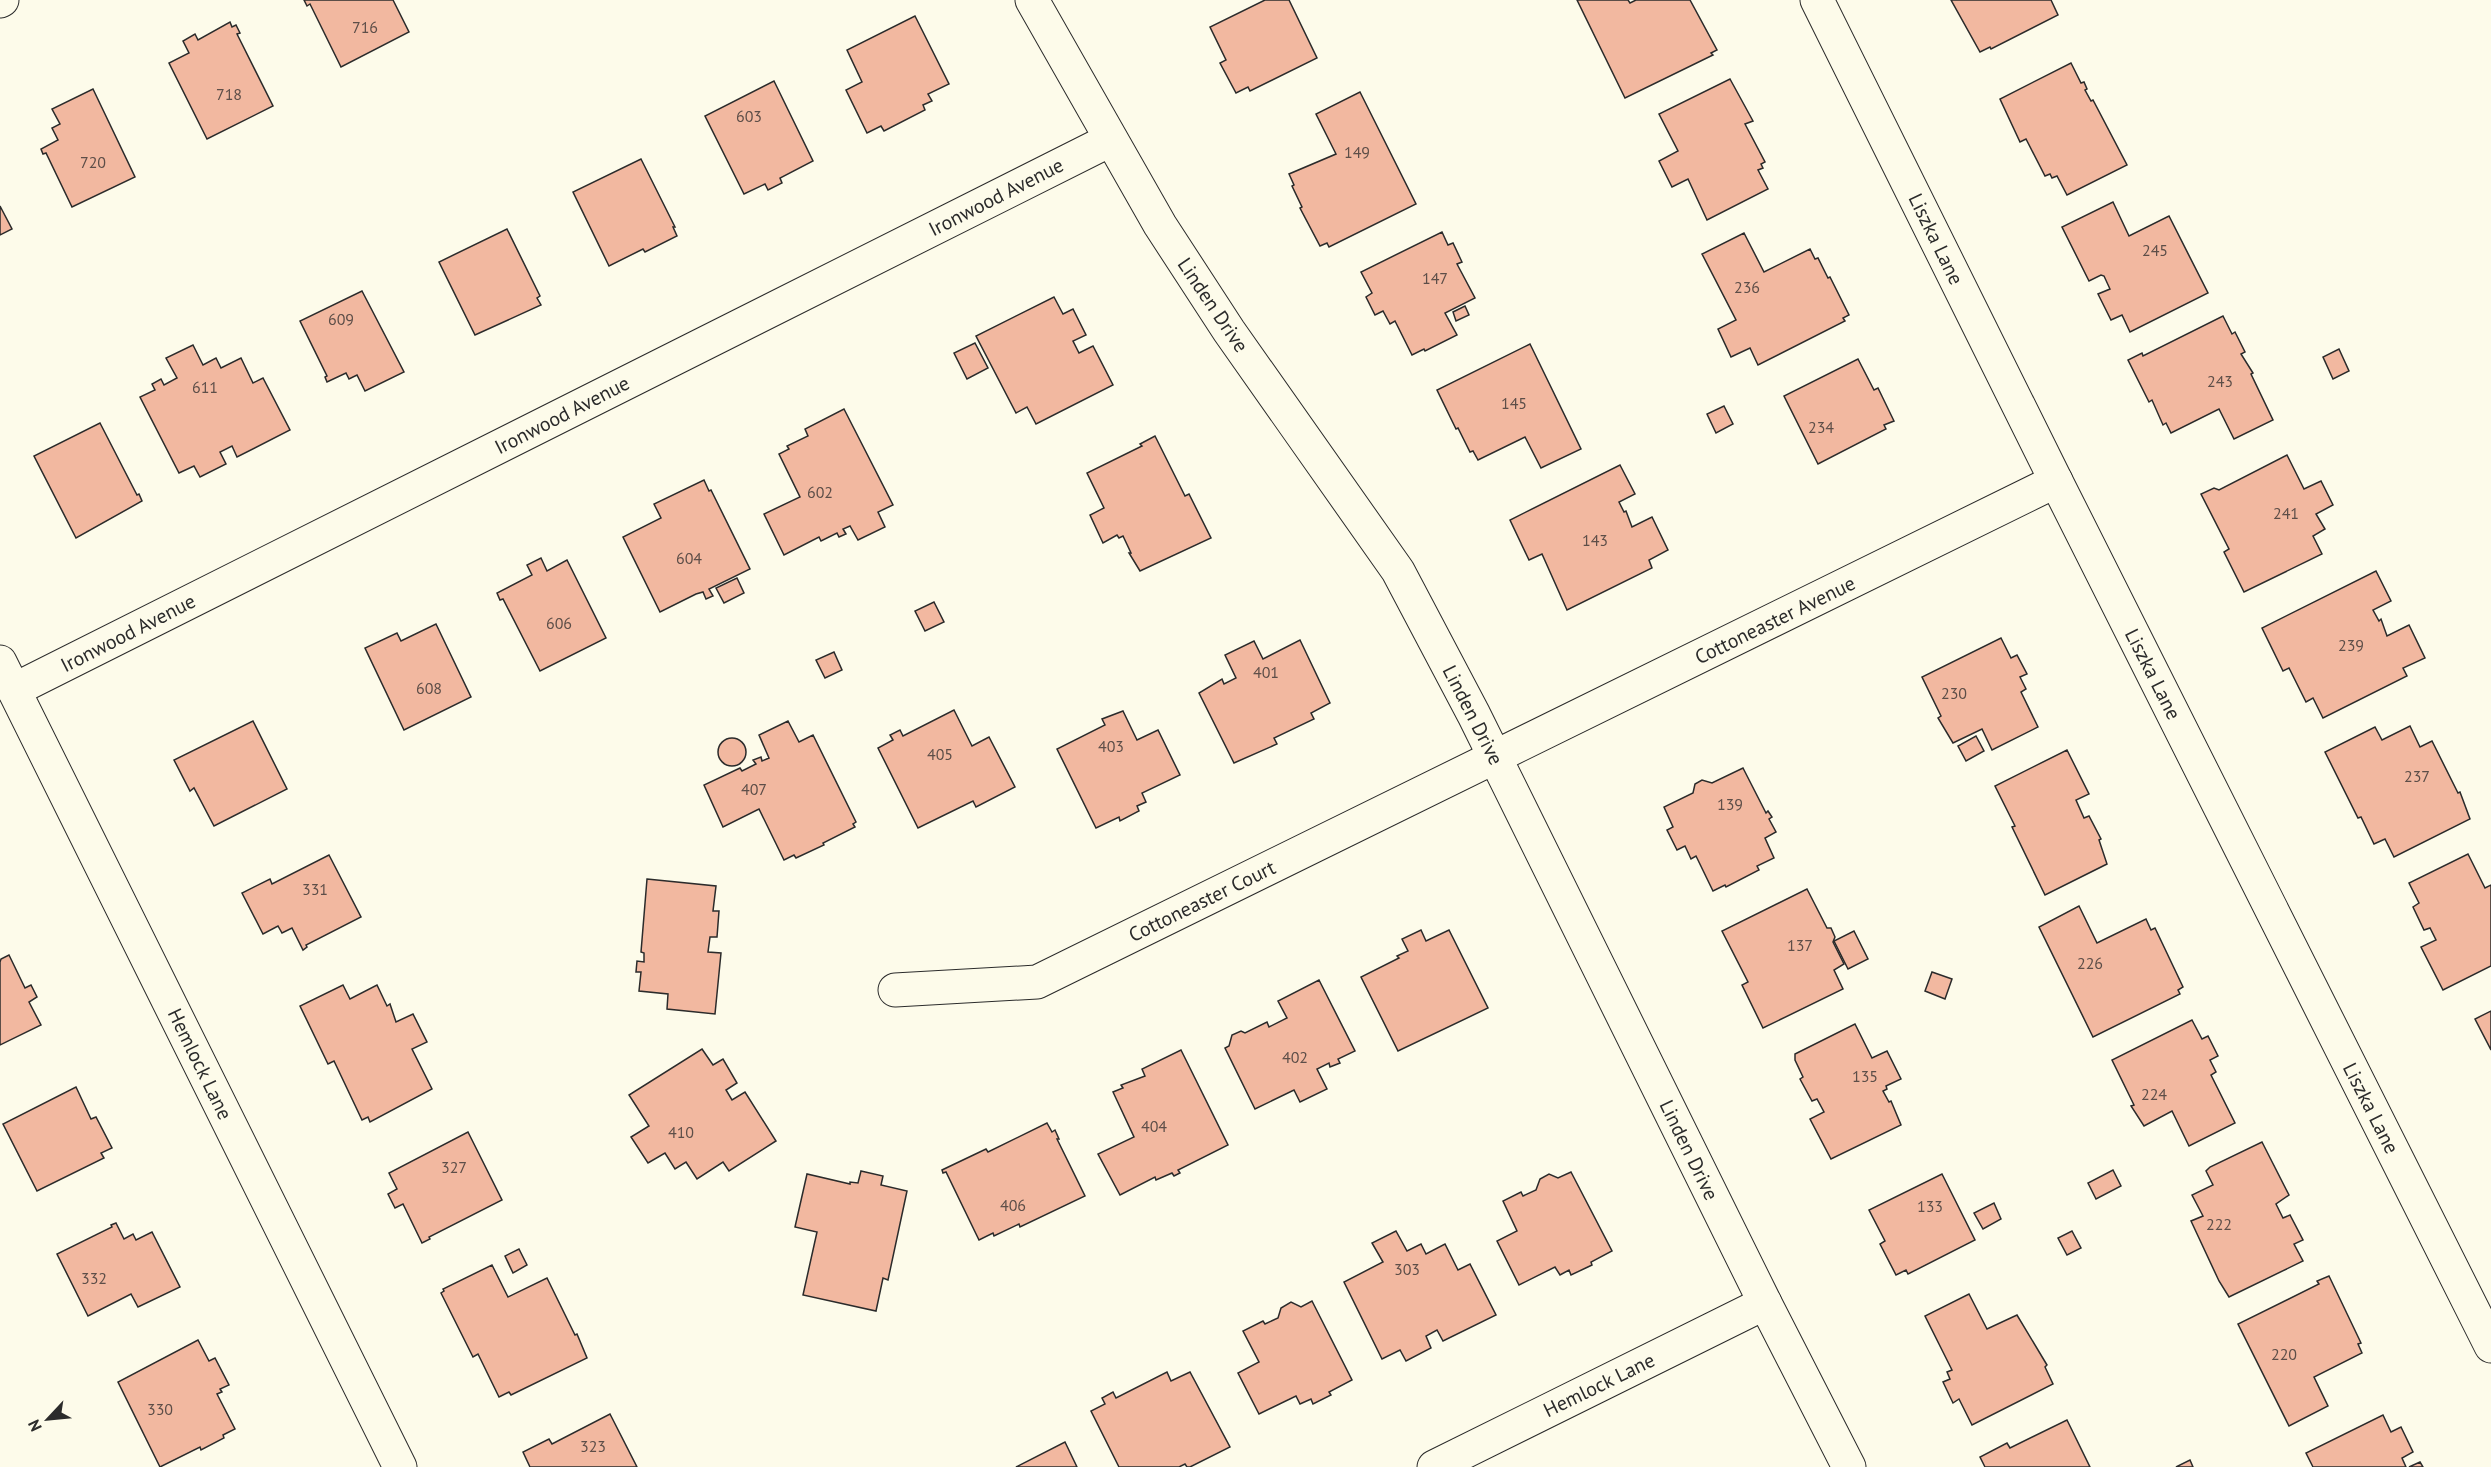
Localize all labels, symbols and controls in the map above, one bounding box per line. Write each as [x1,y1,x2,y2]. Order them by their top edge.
house number: 716 [352,17,378,37]
house number: 718 [216,84,242,104]
house number: 603 [736,106,762,126]
house number: 149 [1344,142,1370,162]
house number: 720 [80,152,106,172]
street label: Ironwood Avenue [924,152,1068,242]
street label: Liszka Lane [1903,189,1969,289]
house number: 245 [2142,240,2168,260]
street label: Linden Drive [1172,253,1254,357]
house number: 147 [1422,268,1448,288]
house number: 236 [1734,277,1760,297]
house number: 609 [328,309,354,329]
street label: Ironwood Avenue [490,370,634,460]
house number: 243 [2207,371,2233,391]
house number: 611 [192,377,218,397]
house number: 145 [1501,393,1527,413]
house number: 234 [1808,417,1834,437]
house number: 602 [807,482,833,502]
house number: 241 [2273,503,2299,523]
house number: 143 [1582,530,1608,550]
house number: 604 [676,548,702,568]
street label: Cottoneaster Avenue [1690,570,1860,670]
street label: Ironwood Avenue [56,588,200,678]
house number: 606 [546,613,572,633]
street label: Liszka Lane [2119,624,2187,724]
house number: 239 [2338,635,2364,655]
street label: Linden Drive [1437,661,1509,769]
house number: 401 [1253,662,1279,682]
house number: 608 [416,678,442,698]
house number: 230 [1941,683,1967,703]
house number: 403 [1098,736,1124,756]
house number: 405 [927,744,953,764]
house number: 237 [2404,766,2430,786]
house number: 407 [741,779,767,799]
house number: 139 [1717,794,1743,814]
street label: Cottoneaster Court [1124,854,1280,948]
house number: 331 [302,879,328,899]
house number: 137 [1787,935,1813,955]
house number: 226 [2077,953,2103,973]
street label: Hemlock Lane [162,1004,238,1124]
house number: 402 [1282,1047,1308,1067]
street label: Liszka Lane [2337,1058,2405,1158]
house number: 135 [1852,1066,1878,1086]
house number: 224 [2141,1084,2167,1104]
street label: Linden Drive [1653,1095,1725,1205]
house number: 404 [1141,1116,1167,1136]
house number: 410 [668,1122,694,1142]
house number: 327 [441,1157,467,1177]
house number: 406 [1000,1195,1026,1215]
house number: 133 [1917,1196,1943,1216]
house number: 222 [2206,1214,2232,1234]
house number: 303 [1394,1259,1420,1279]
house number: 332 [81,1268,107,1288]
house number: 220 [2271,1344,2297,1364]
street label: Hemlock Lane [1539,1347,1659,1423]
north arrow [18,1389,78,1449]
house number: 330 [147,1399,173,1419]
text: N [23,1416,46,1435]
house number: 323 [580,1436,606,1456]

